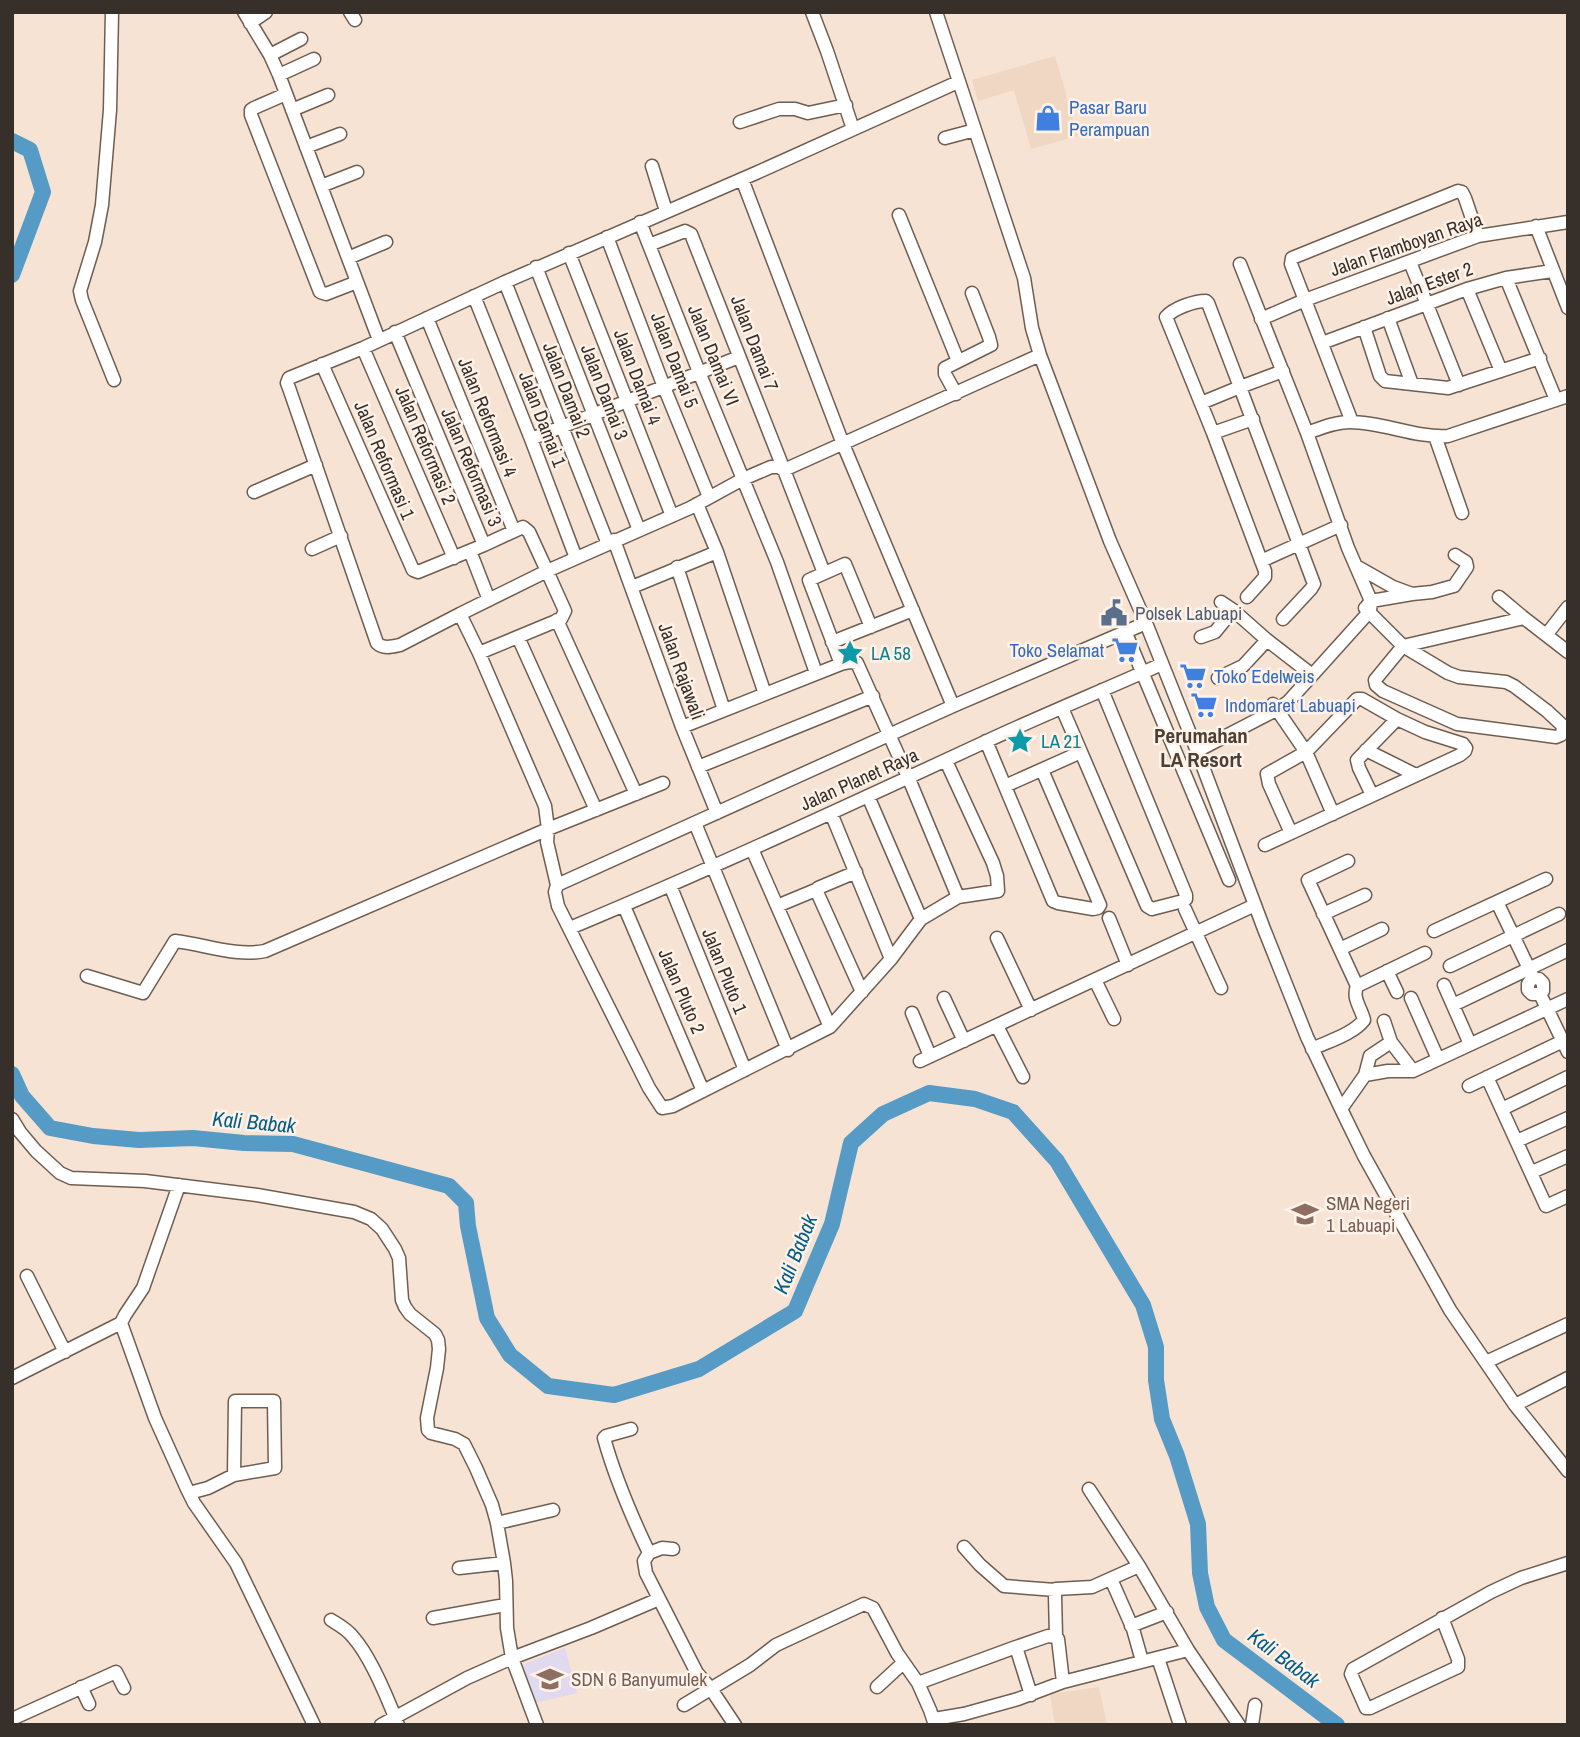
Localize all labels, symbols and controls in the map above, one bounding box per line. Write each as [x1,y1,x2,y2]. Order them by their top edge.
place label: Pasar Baru Perampuan [1069,94,1150,142]
shop icon: Pasar Baru Perampuan [1033,103,1063,133]
street label: Jalan Flamboyan Raya [1326,206,1486,282]
street label: Jalan Ester 2 [1382,255,1476,311]
street label: Jalan Damai 7 [725,291,785,395]
street label: Jalan Damai VI [682,301,746,409]
street label: Jalan Damai 5 [645,308,705,412]
street label: Jalan Damai 4 [608,325,668,429]
street label: Jalan Damai 2 [537,338,597,442]
street label: Jalan Damai 3 [575,340,635,444]
street label: Jalan Reformasi 4 [452,354,524,481]
street label: Jalan Damai 1 [513,367,573,471]
street label: Jalan Reformasi 2 [389,382,463,508]
street label: Jalan Reformasi 1 [348,397,422,524]
street label: Jalan Reformasi 3 [435,404,509,530]
public building icon: Polsek Labuapi [1099,598,1129,628]
place label: Polsek Labuapi [1135,600,1242,626]
street label: Jalan Rajawali [652,619,712,723]
supermarket icon: Toko Selamat [1110,635,1140,665]
place label: Toko Selamat [1010,637,1105,663]
place icon: LA 58 [835,638,865,668]
place label: LA 58 [871,640,911,666]
supermarket icon: Toko Edelweis [1178,661,1208,691]
place label: Toko Edelweis [1214,663,1315,689]
supermarket icon: Indomaret Labuapi [1189,690,1219,720]
place label: Indomaret Labuapi [1225,692,1356,718]
district label: Perumahan LA Resort [1154,721,1248,774]
place icon: LA 21 [1005,726,1035,756]
place label: LA 21 [1041,728,1081,754]
street label: Jalan Planet Raya [796,741,922,817]
street label: Jalan Pluto 1 [696,924,754,1018]
street label: Jalan Pluto 2 [652,944,712,1038]
water label: Kali Babak [211,1104,298,1140]
place label: SMA Negeri 1 Labuapi [1326,1190,1410,1238]
school or university icon: SMA Negeri 1 Labuapi [1290,1199,1320,1229]
water label: Kali Babak [766,1209,825,1298]
water label: Kali Babak [1242,1621,1327,1695]
school or university icon: SDN 6 Banyumulek [535,1664,565,1694]
place label: SDN 6 Banyumulek [571,1666,707,1692]

